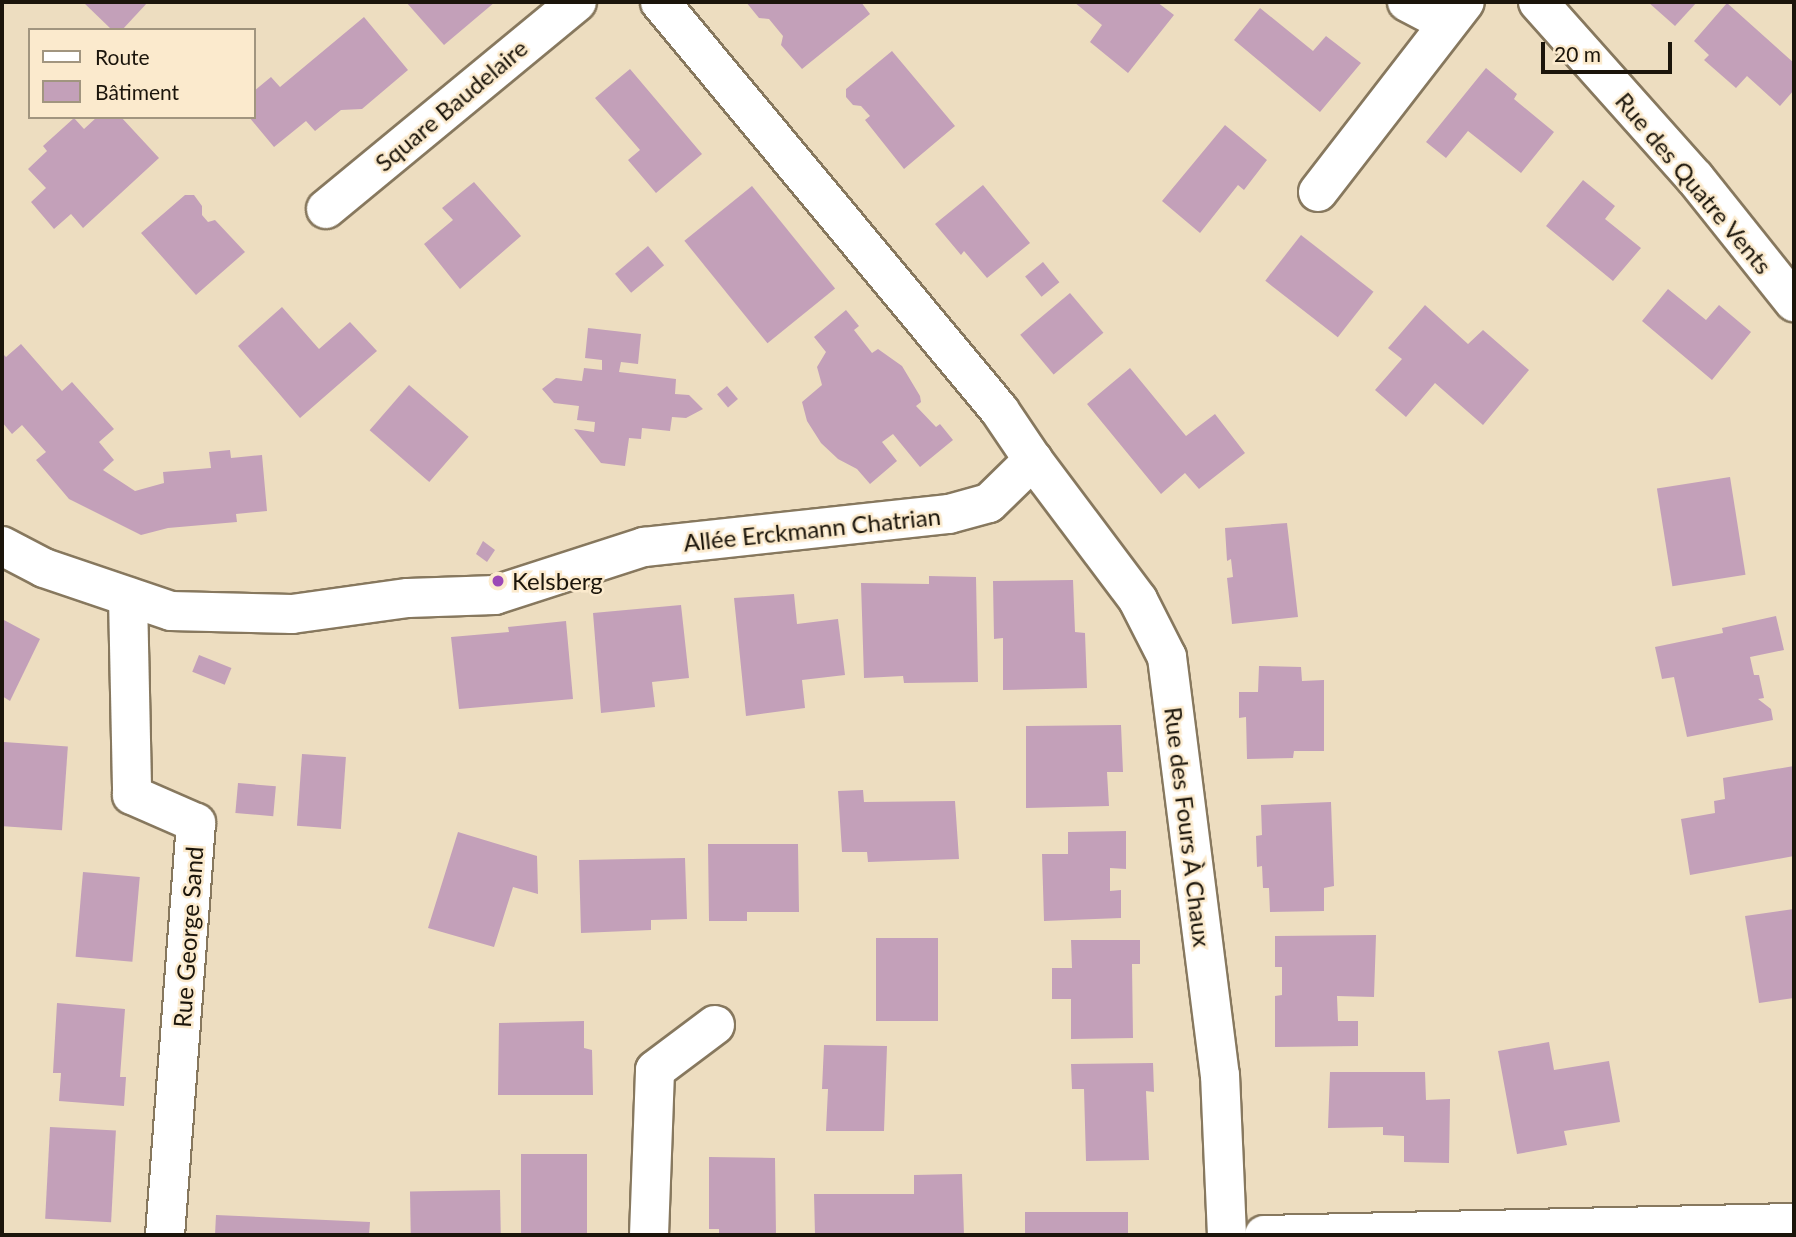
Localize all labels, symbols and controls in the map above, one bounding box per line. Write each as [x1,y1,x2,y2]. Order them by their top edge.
legend [28,28,256,119]
scale bar [1544,28,1675,72]
street label: Square Baudelaire [369,33,533,177]
text: 20 m [1554,41,1601,66]
text: Route [95,44,150,69]
text: Bâtiment [95,79,179,104]
street label: Rue des Quatre Vents [1610,86,1778,280]
street label: Allée Erckmann Chatrian [682,501,942,557]
place label: Kelsberg [512,567,603,595]
marker: Kelsberg [490,573,506,589]
street label: Rue des Fours À Chaux [1159,705,1217,949]
street label: Rue George Sand [167,845,209,1029]

